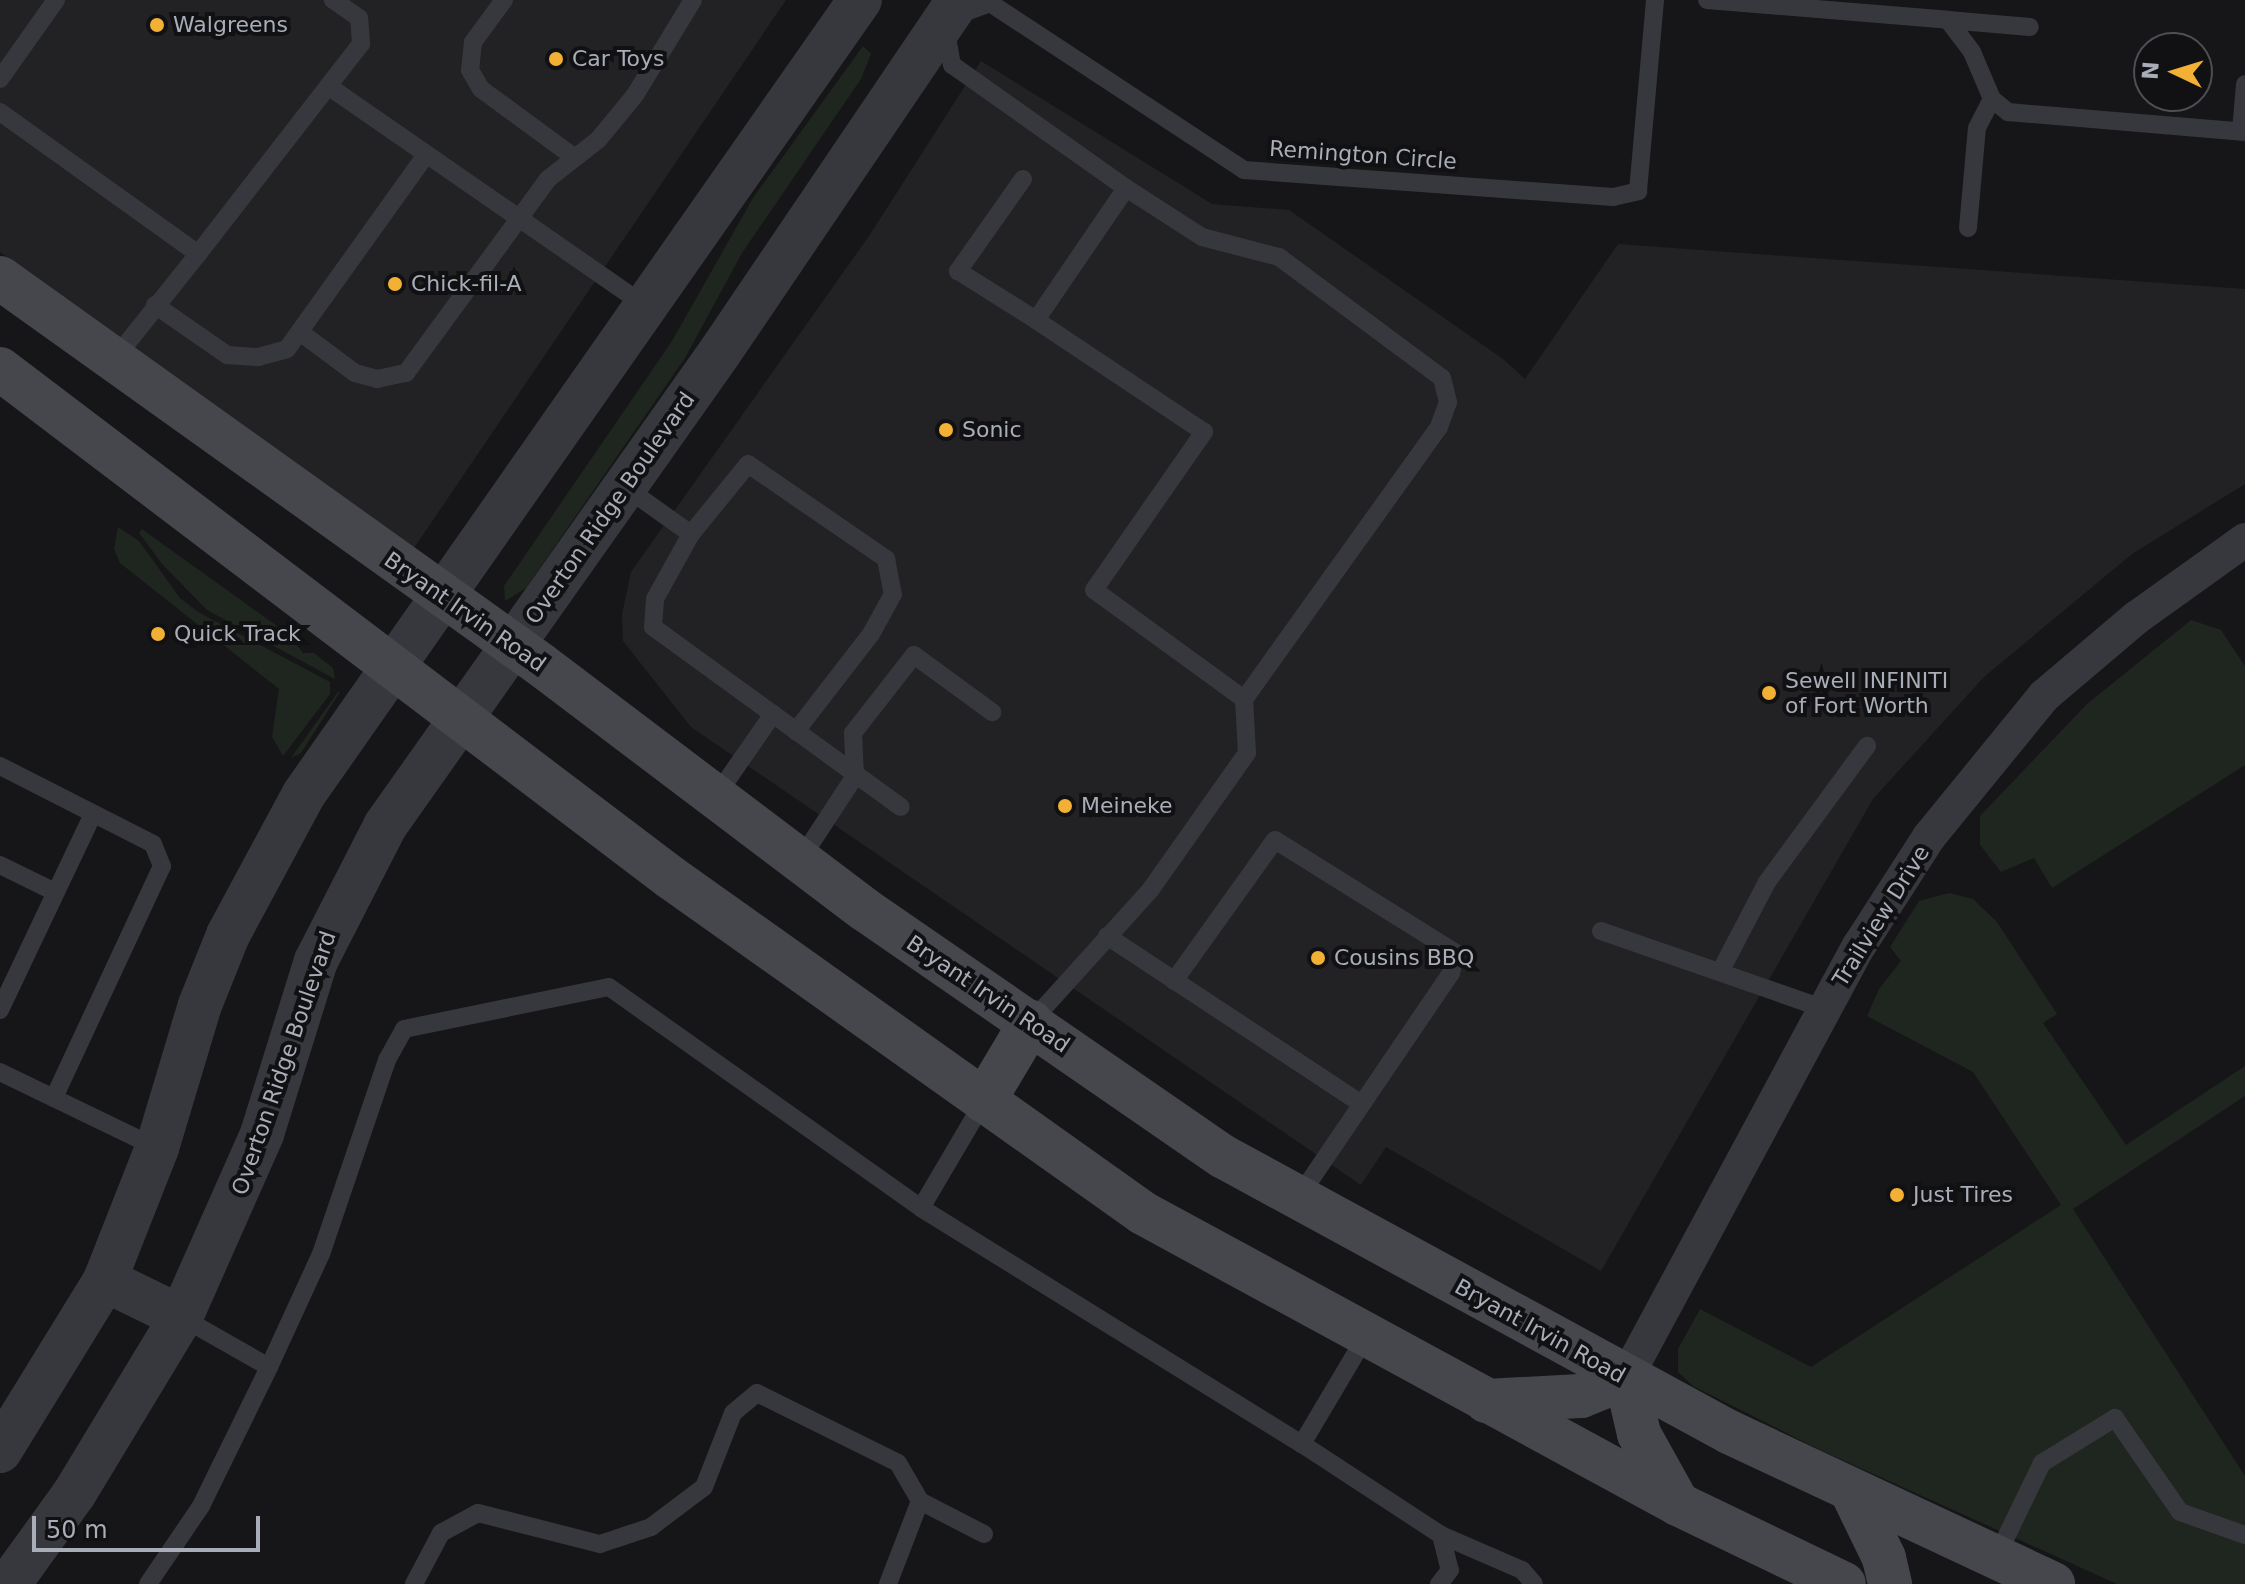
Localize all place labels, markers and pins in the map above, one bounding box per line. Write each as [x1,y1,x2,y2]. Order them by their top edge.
place label: Walgreens [173,12,288,38]
marker: Walgreens [148,16,166,34]
place label: Car Toys [572,46,665,72]
marker: Car Toys [547,50,565,68]
place label: Chick-fil-A [411,271,522,297]
marker: Chick-fil-A [386,275,404,293]
place label: Sonic [962,417,1022,443]
marker: Sonic [937,421,955,439]
place label: Quick Track [174,621,301,647]
marker: Quick Track [149,625,167,643]
place label: Sewell INFINITI of Fort Worth [1785,667,1948,718]
marker: Sewell INFINITI of Fort Worth [1760,684,1778,702]
place label: Meineke [1081,793,1173,819]
marker: Meineke [1056,797,1074,815]
place label: Cousins BBQ [1334,945,1474,971]
marker: Cousins BBQ [1309,949,1327,967]
place label: Just Tires [1913,1182,2013,1208]
marker: Just Tires [1888,1186,1906,1204]

